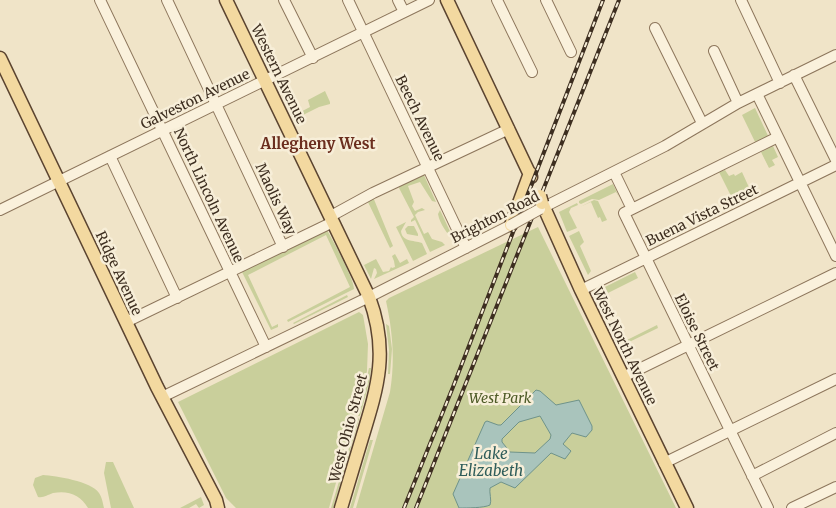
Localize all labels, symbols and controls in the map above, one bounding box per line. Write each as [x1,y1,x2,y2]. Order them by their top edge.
street label: Western Avenue [247,21,311,127]
street label: Galveston Avenue [138,65,252,133]
street label: Beech Avenue [391,72,449,164]
street label: North Lincoln Avenue [170,125,248,265]
district label: Allegheny West [260,134,375,153]
street label: Maolis Way [251,160,301,239]
street label: Buena Vista Street [643,180,761,250]
street label: Brighton Road [448,187,543,247]
street label: Ridge Avenue [92,228,146,318]
street label: West North Avenue [588,283,661,408]
street label: Eloise Street [671,291,724,374]
street label: West Ohio Street [325,371,371,485]
park label: West Park [469,389,532,407]
water label: Lake Elizabeth [459,444,523,480]

